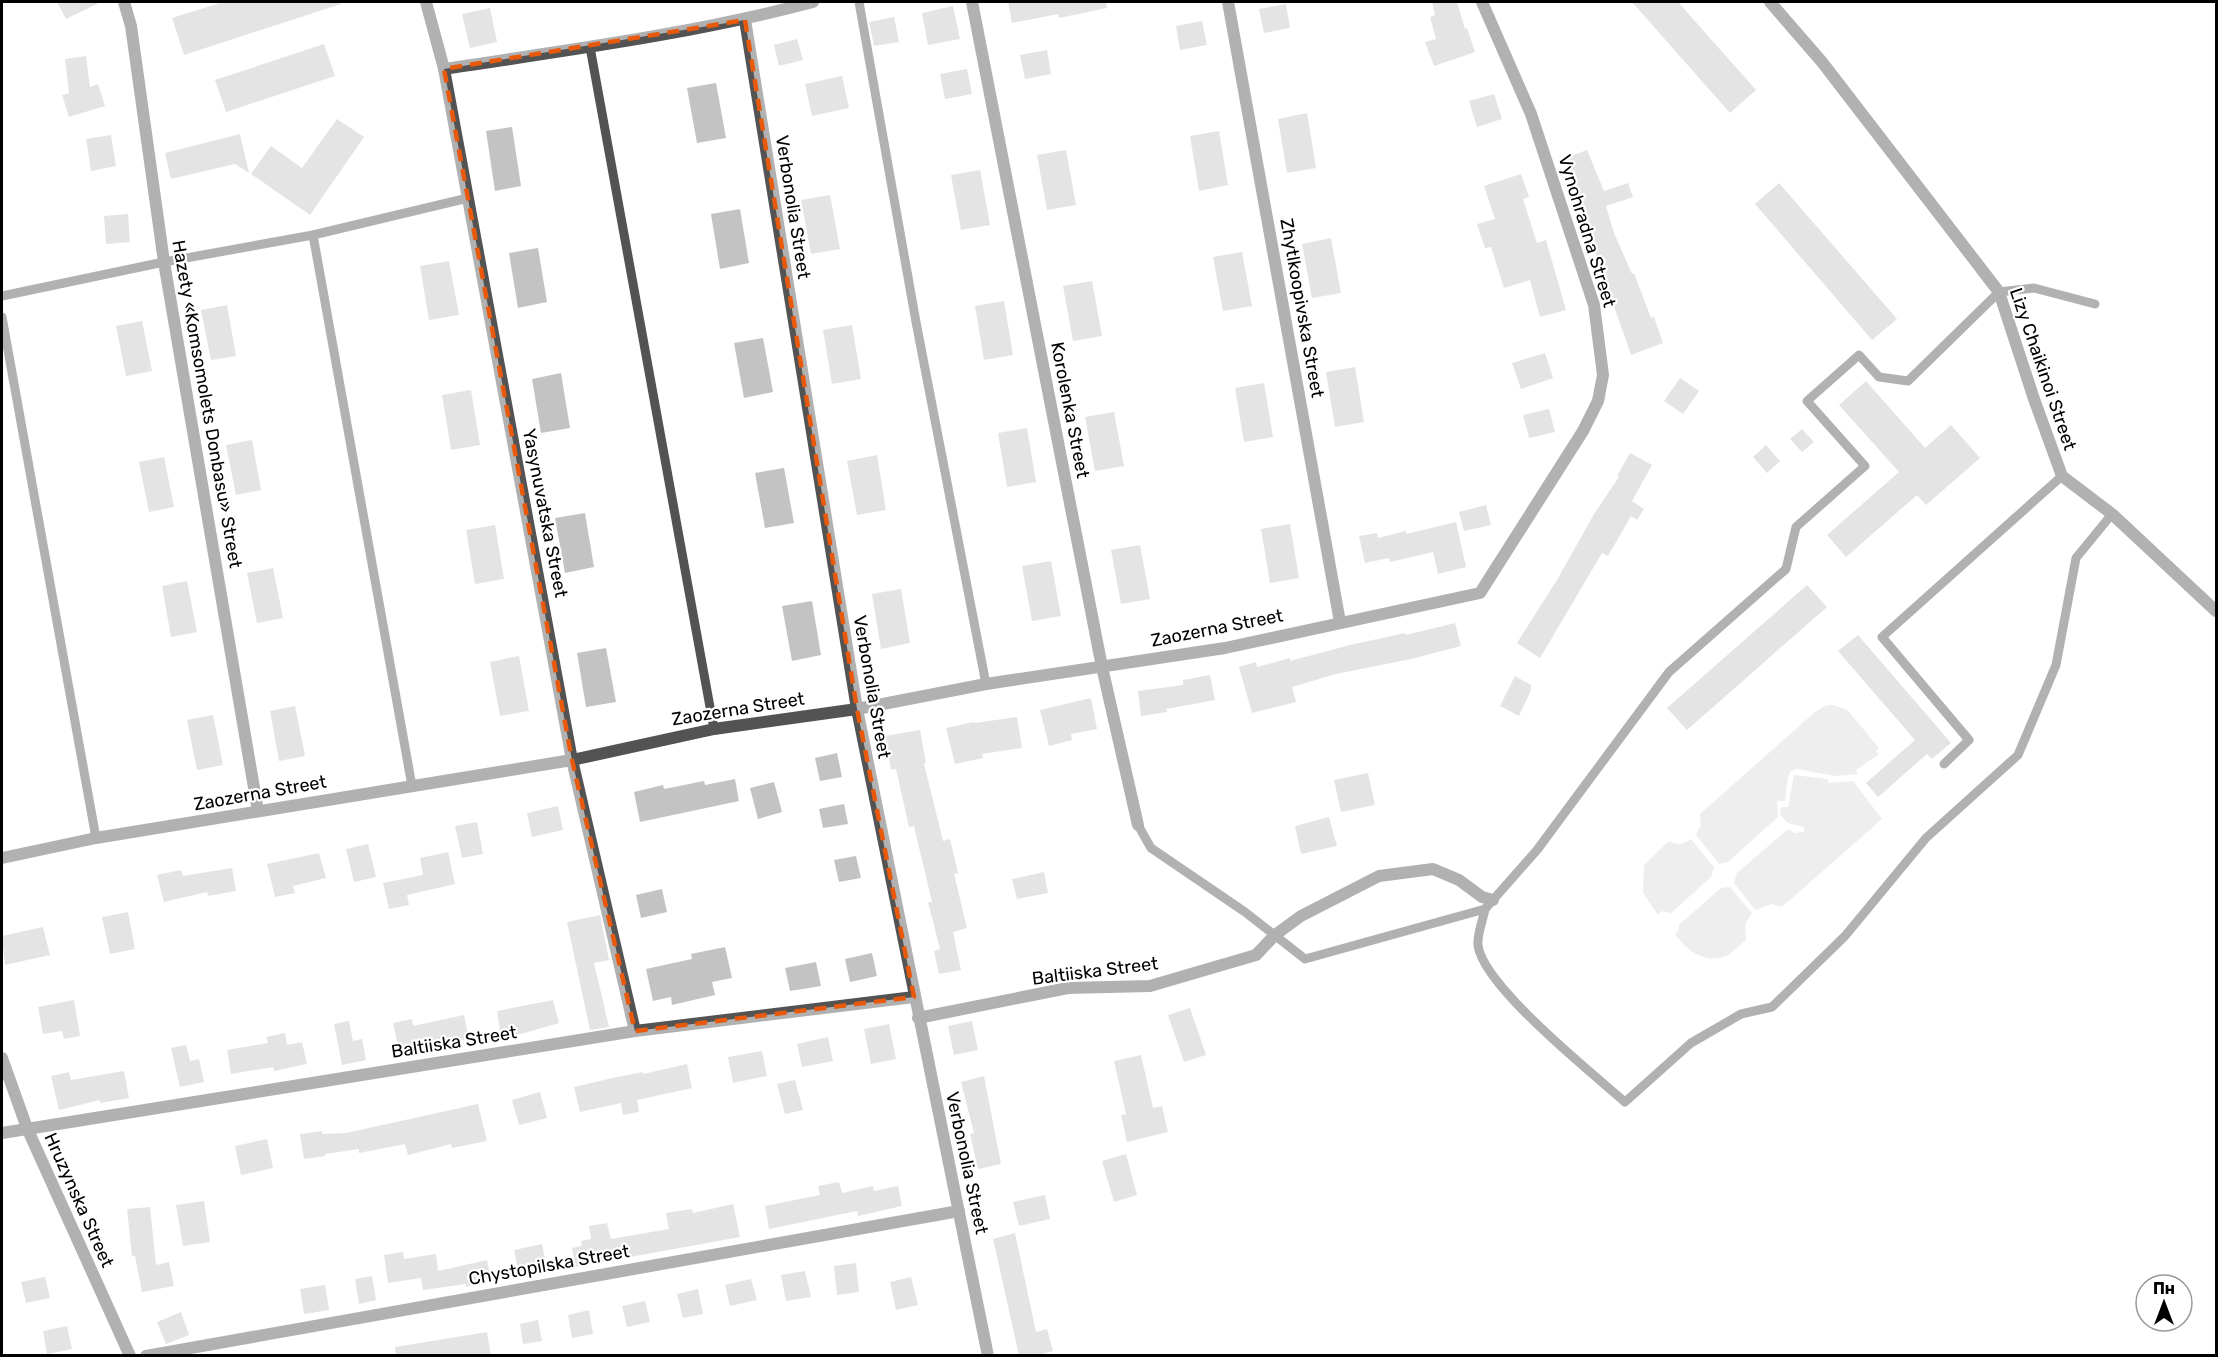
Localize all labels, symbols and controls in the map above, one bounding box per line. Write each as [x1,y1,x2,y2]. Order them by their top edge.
street label: Verbonolia Street [771,134,815,280]
street label: Vynohradna Street [1553,152,1621,310]
street label: Zhytlkoopivska Street [1275,217,1329,399]
street label: Hazety «Komsomolets Donbasu» Street [167,238,247,570]
street label: Lizy Chaikinoi Street [2005,285,2081,453]
street label: Korolenka Street [1046,340,1094,480]
street label: Yasynuvatska Street [518,427,572,599]
street label: Zaozerna Street [1149,604,1285,652]
street label: Verbonolia Street [849,614,895,760]
street label: Zaozerna Street [670,688,806,730]
street label: Zaozerna Street [192,771,328,815]
street label: Baltiiska Street [1031,952,1159,990]
street label: Baltiiska Street [390,1021,518,1063]
street label: Verbonolia Street [941,1090,993,1236]
street label: Hruzynska Street [39,1129,119,1271]
street label: Chystopilska Street [467,1240,631,1290]
north arrow [2134,1273,2194,1333]
text: Пн [2153,1279,2175,1298]

